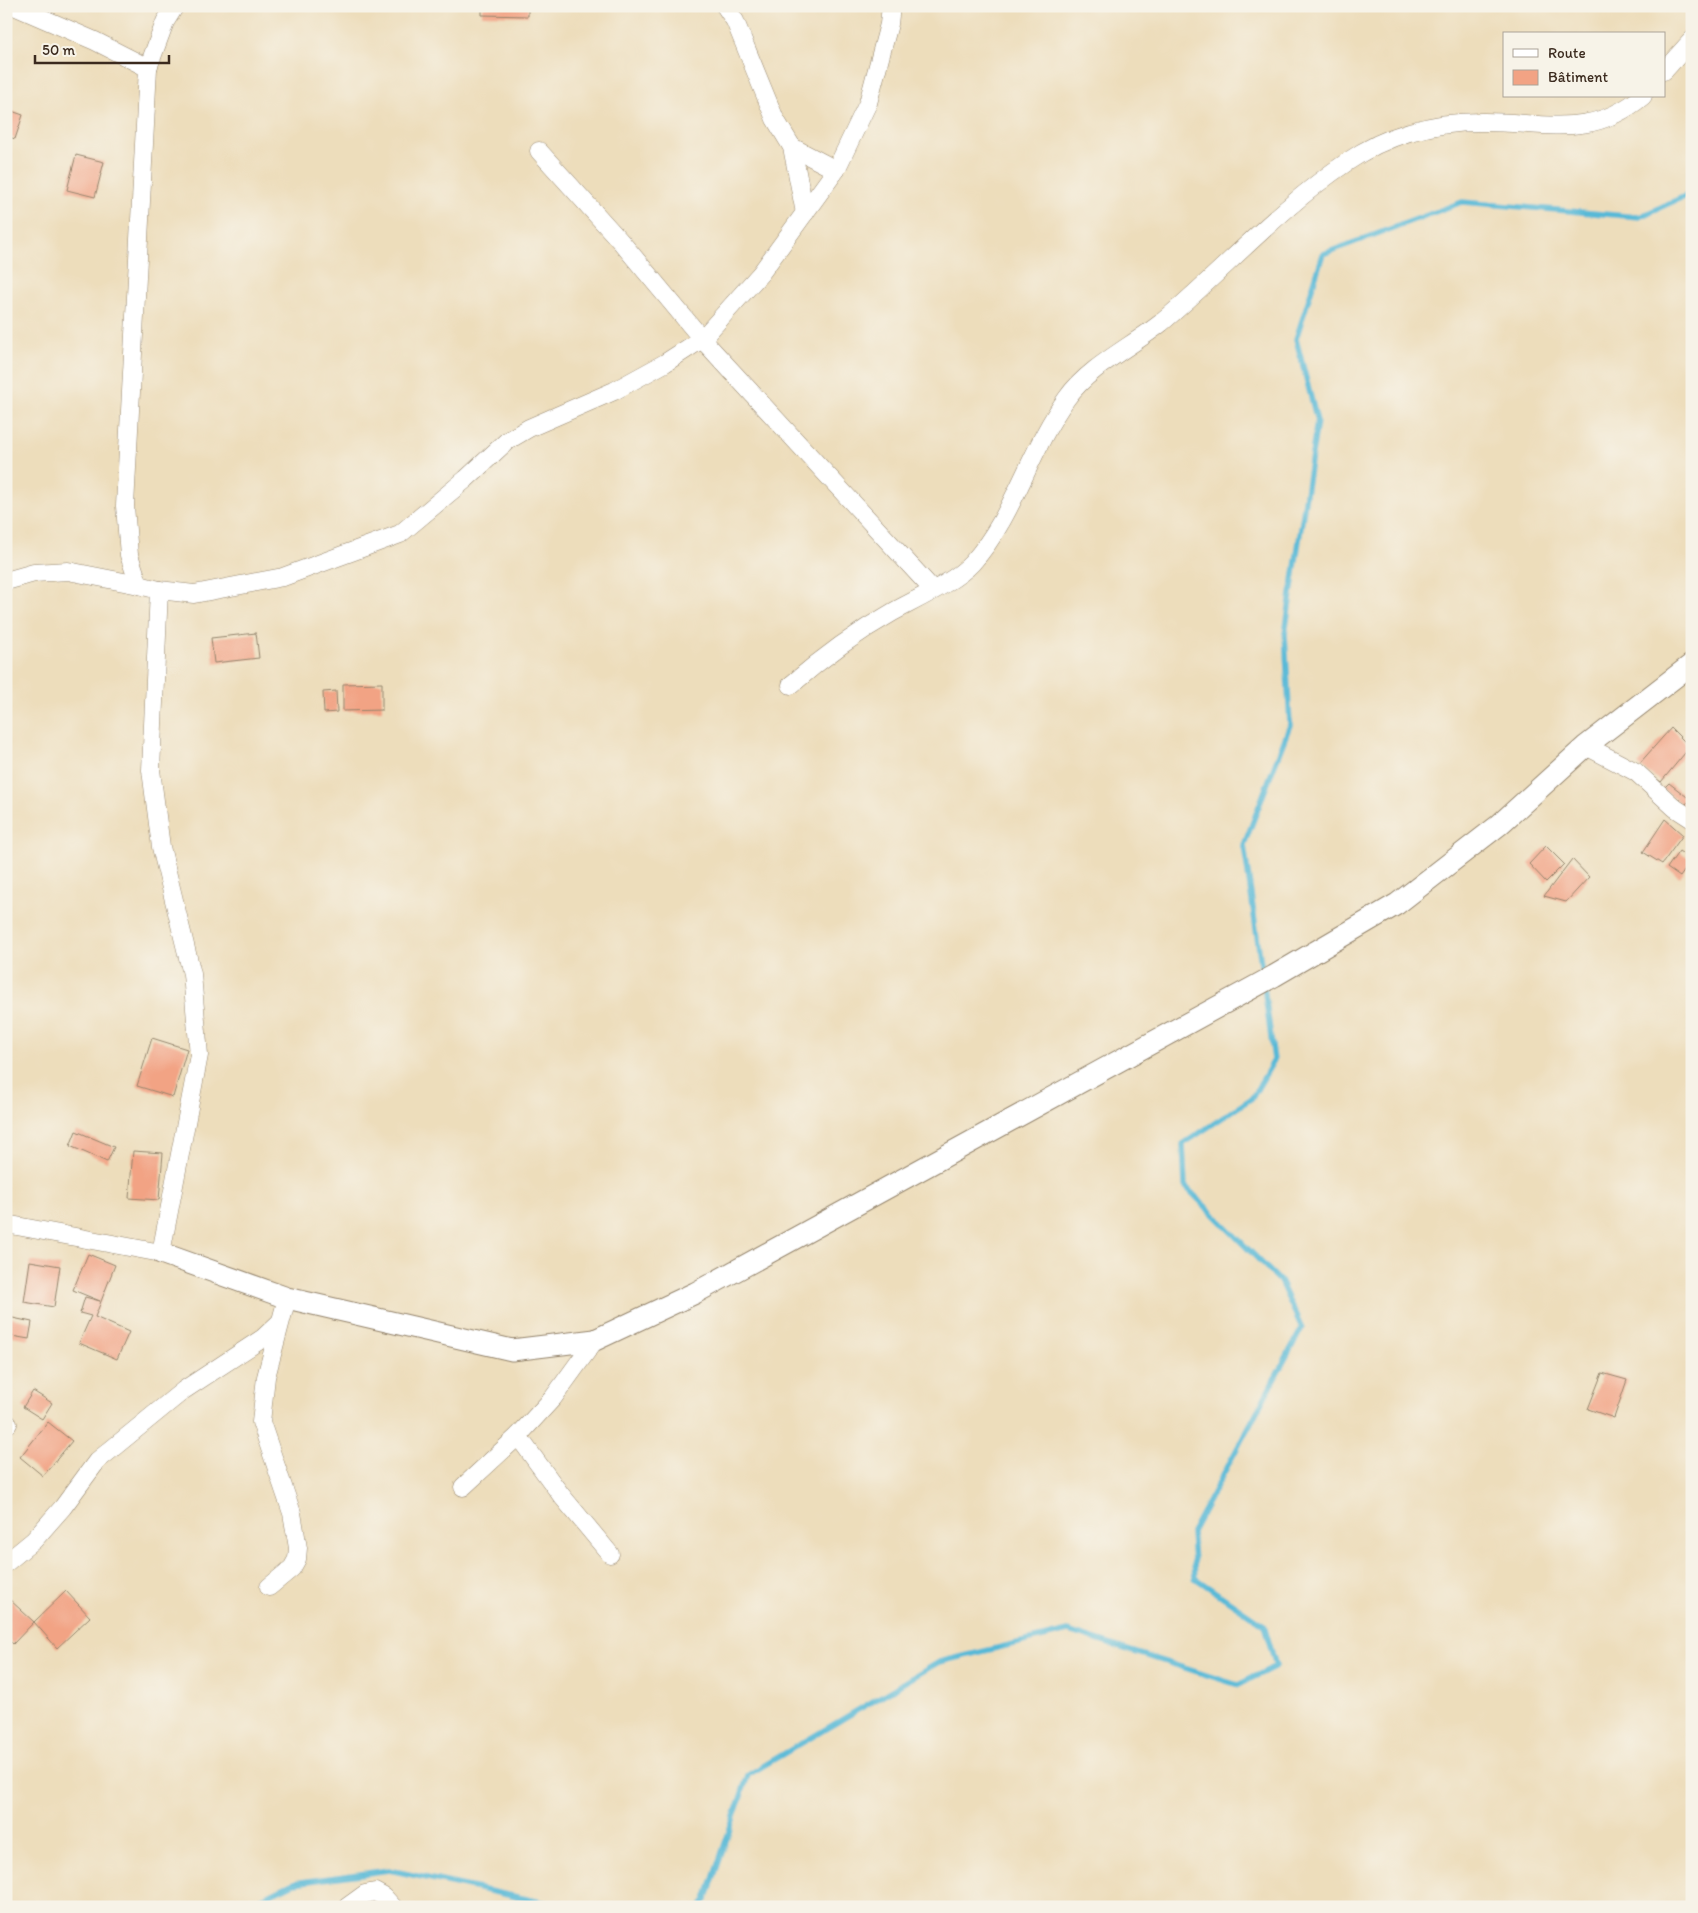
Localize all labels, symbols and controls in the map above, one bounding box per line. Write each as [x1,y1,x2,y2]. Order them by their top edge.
scale bar [35,32,169,64]
legend [1503,32,1666,98]
text: 50 m [42,41,75,59]
text: Route [1548,44,1586,62]
text: Bâtiment [1548,68,1609,86]

